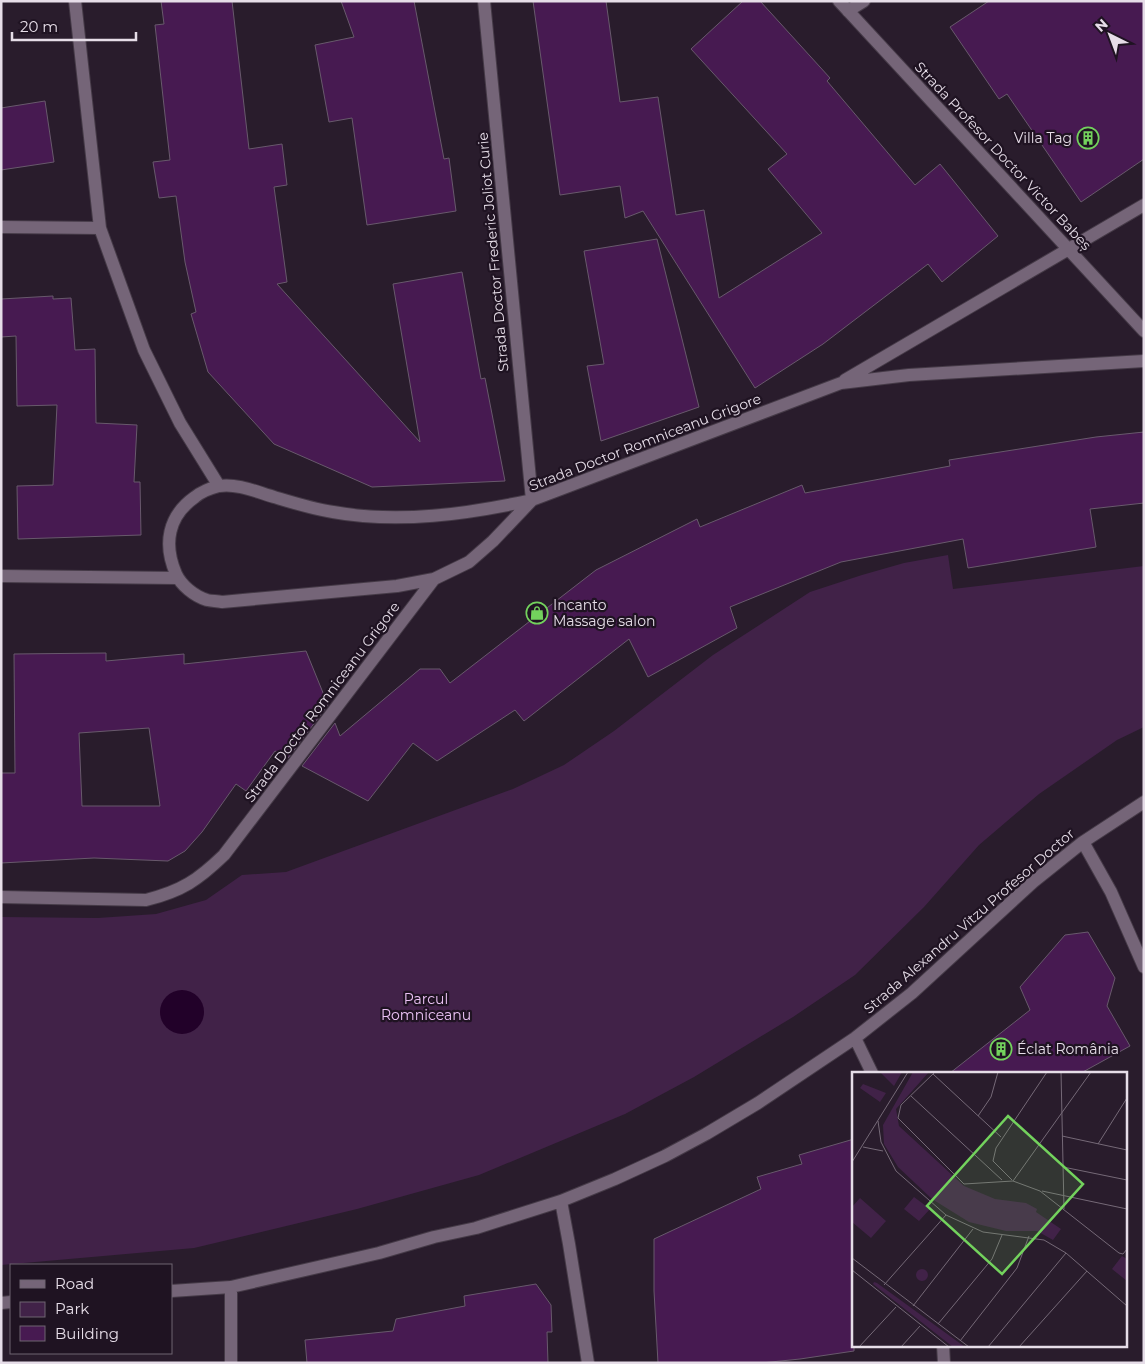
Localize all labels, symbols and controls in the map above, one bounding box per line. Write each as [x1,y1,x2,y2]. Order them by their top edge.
scale bar [12,10,136,42]
north arrow [1085,10,1135,60]
text: N [1091,15,1112,36]
text: 20 m [20,17,58,36]
street label: Strada Profesor Doctor Victor Babeș [910,58,1095,255]
building icon: Villa Tag [1076,126,1100,150]
place label: Villa Tag [1014,129,1072,147]
street label: Strada Doctor Frederic Joliot Curie [474,131,512,373]
street label: Strada Doctor Romniceanu Grigore [526,389,764,495]
place label: Incanto Massage salon [553,596,655,630]
street label: Strada Doctor Romniceanu Grigore [241,598,403,806]
shop icon: Incanto Massage salon [525,601,549,625]
street label: Strada Alexandru Vitzu Profesor Doctor [860,824,1078,1017]
park label: Parcul Romniceanu [381,990,471,1024]
building icon: Éclat România [989,1037,1013,1061]
place label: Éclat România [1017,1040,1119,1058]
inset map [852,1072,1128,1346]
legend [10,1264,172,1354]
text: Road [55,1274,94,1293]
text: Park [55,1299,89,1318]
text: Building [55,1324,119,1343]

